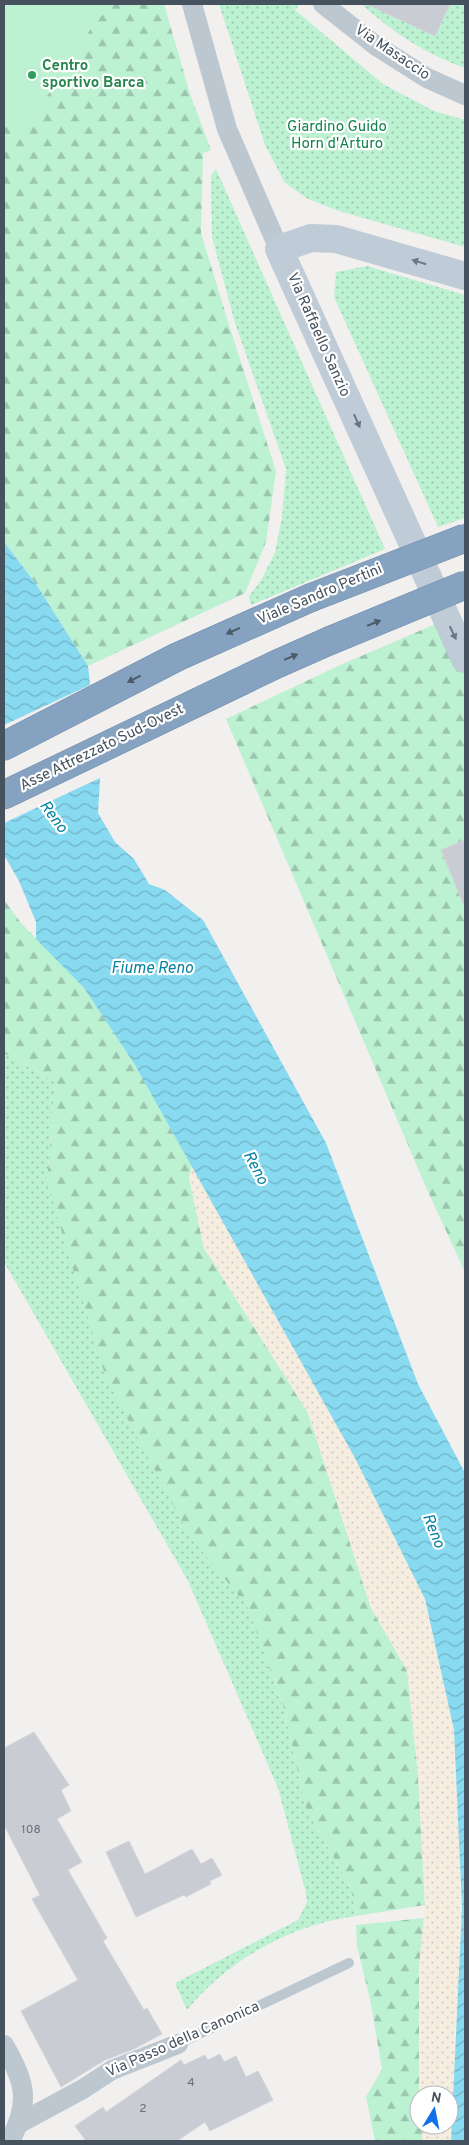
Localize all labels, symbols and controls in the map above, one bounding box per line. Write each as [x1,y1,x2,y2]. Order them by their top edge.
street label: Via Masaccio [351,21,433,85]
place label: Centro sportivo Barca [42,57,144,93]
marker: Centro sportivo Barca [26,69,38,81]
park label: Giardino Guido Horn d'Arturo [287,118,387,154]
one-way arrow [411,257,426,265]
street label: Via Raffaello Sanzio [282,270,354,400]
one-way arrow [353,414,361,428]
street label: Viale Sandro Pertini [255,560,385,630]
one-way arrow [367,618,381,626]
one-way arrow [450,626,458,640]
one-way arrow [226,628,240,636]
one-way arrow [284,653,298,661]
one-way arrow [127,675,141,683]
street label: Asse Attrezzato Sud-Ovest [17,700,187,796]
water label: Reno [35,797,72,838]
water label: Fiume Reno [111,959,193,979]
water label: Reno [238,1148,272,1189]
water label: Reno [417,1511,449,1552]
house number: 108 [21,1822,41,1838]
street label: Via Passo della Canonica [103,1998,263,2082]
house number: 4 [187,2075,195,2091]
north arrow [409,2085,459,2135]
text: N [430,2089,442,2108]
house number: 2 [139,2101,147,2117]

